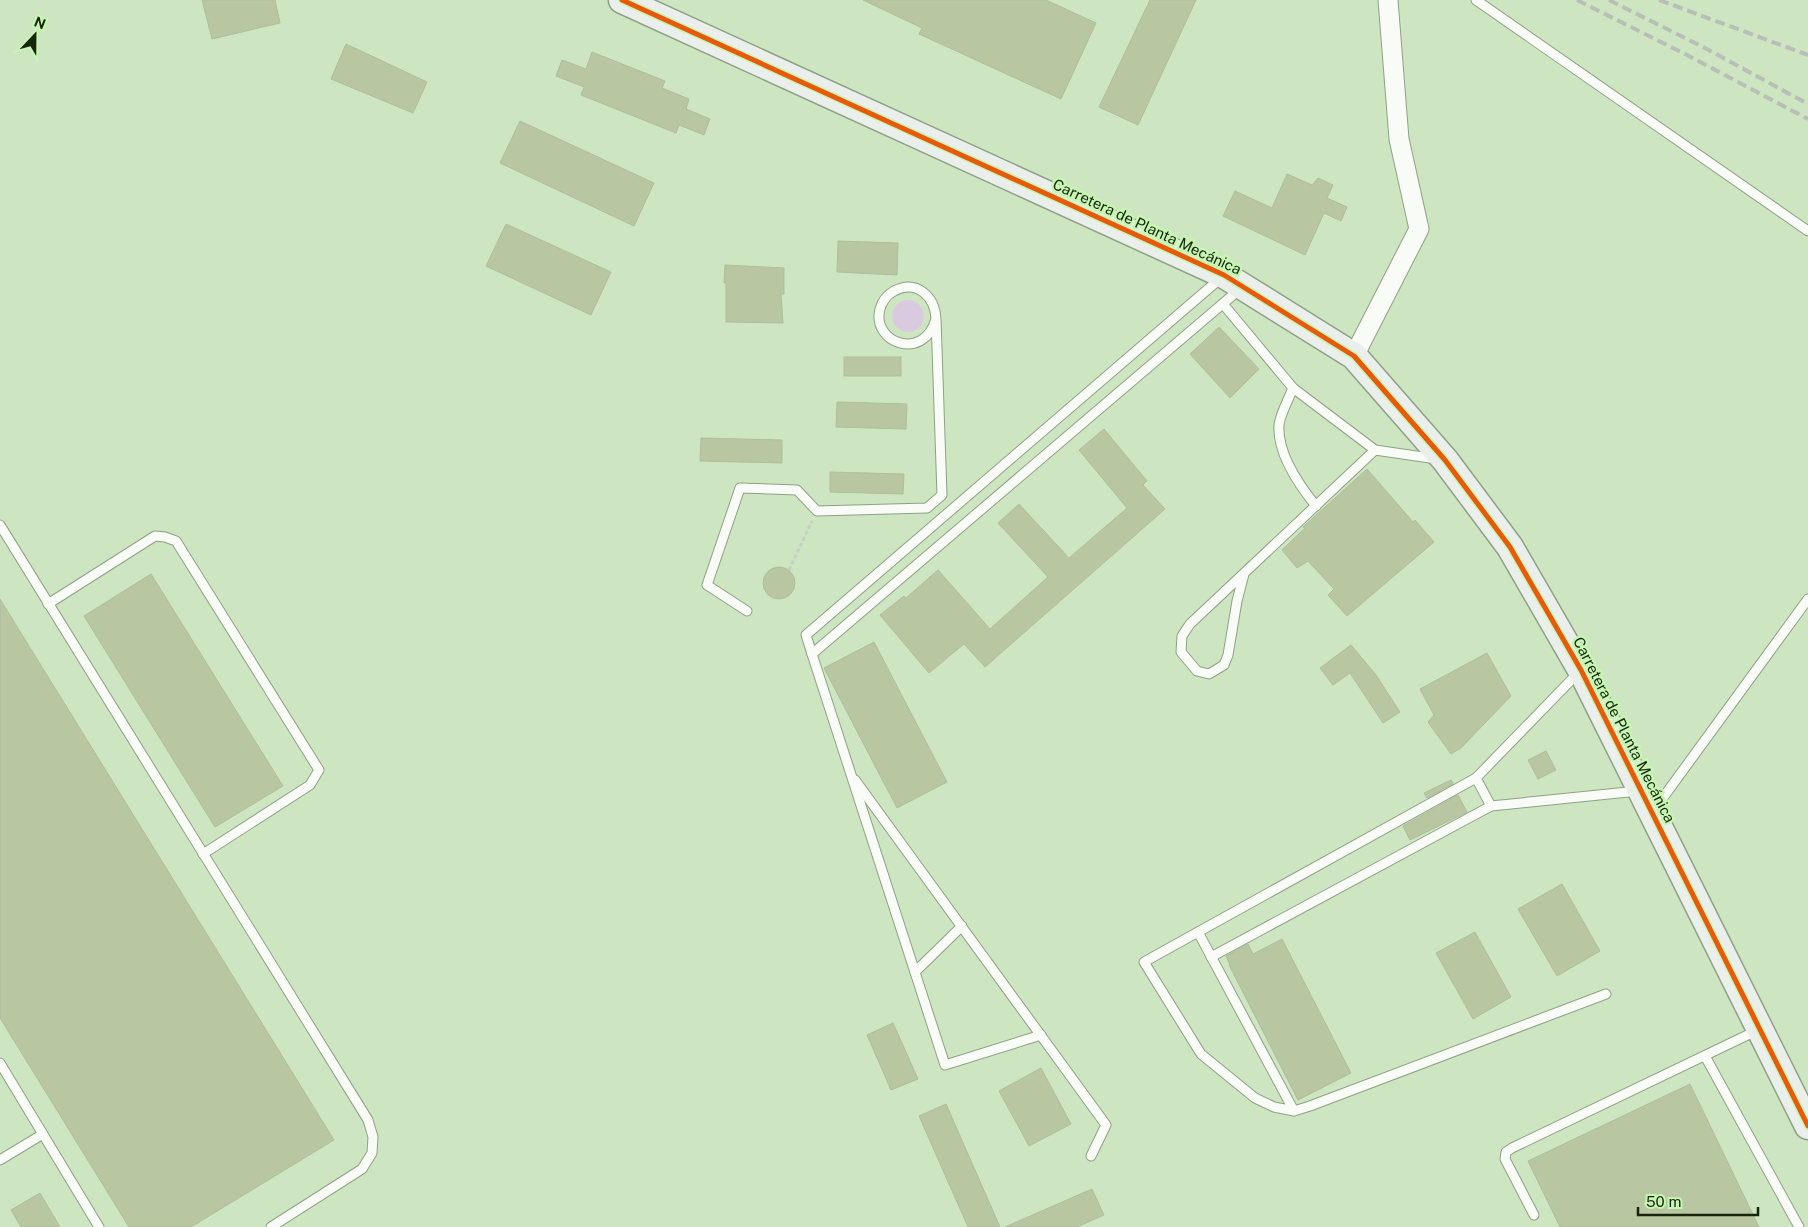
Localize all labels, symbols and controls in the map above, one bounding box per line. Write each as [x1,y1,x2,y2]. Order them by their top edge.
north arrow [10,10,60,60]
text: N [32,13,48,32]
street label: Carretera de Planta Mecánica [1050,175,1244,278]
street label: Carretera de Planta Mecánica [1570,634,1679,825]
scale bar [1638,1184,1758,1216]
text: 50 m [1646,1193,1681,1210]

